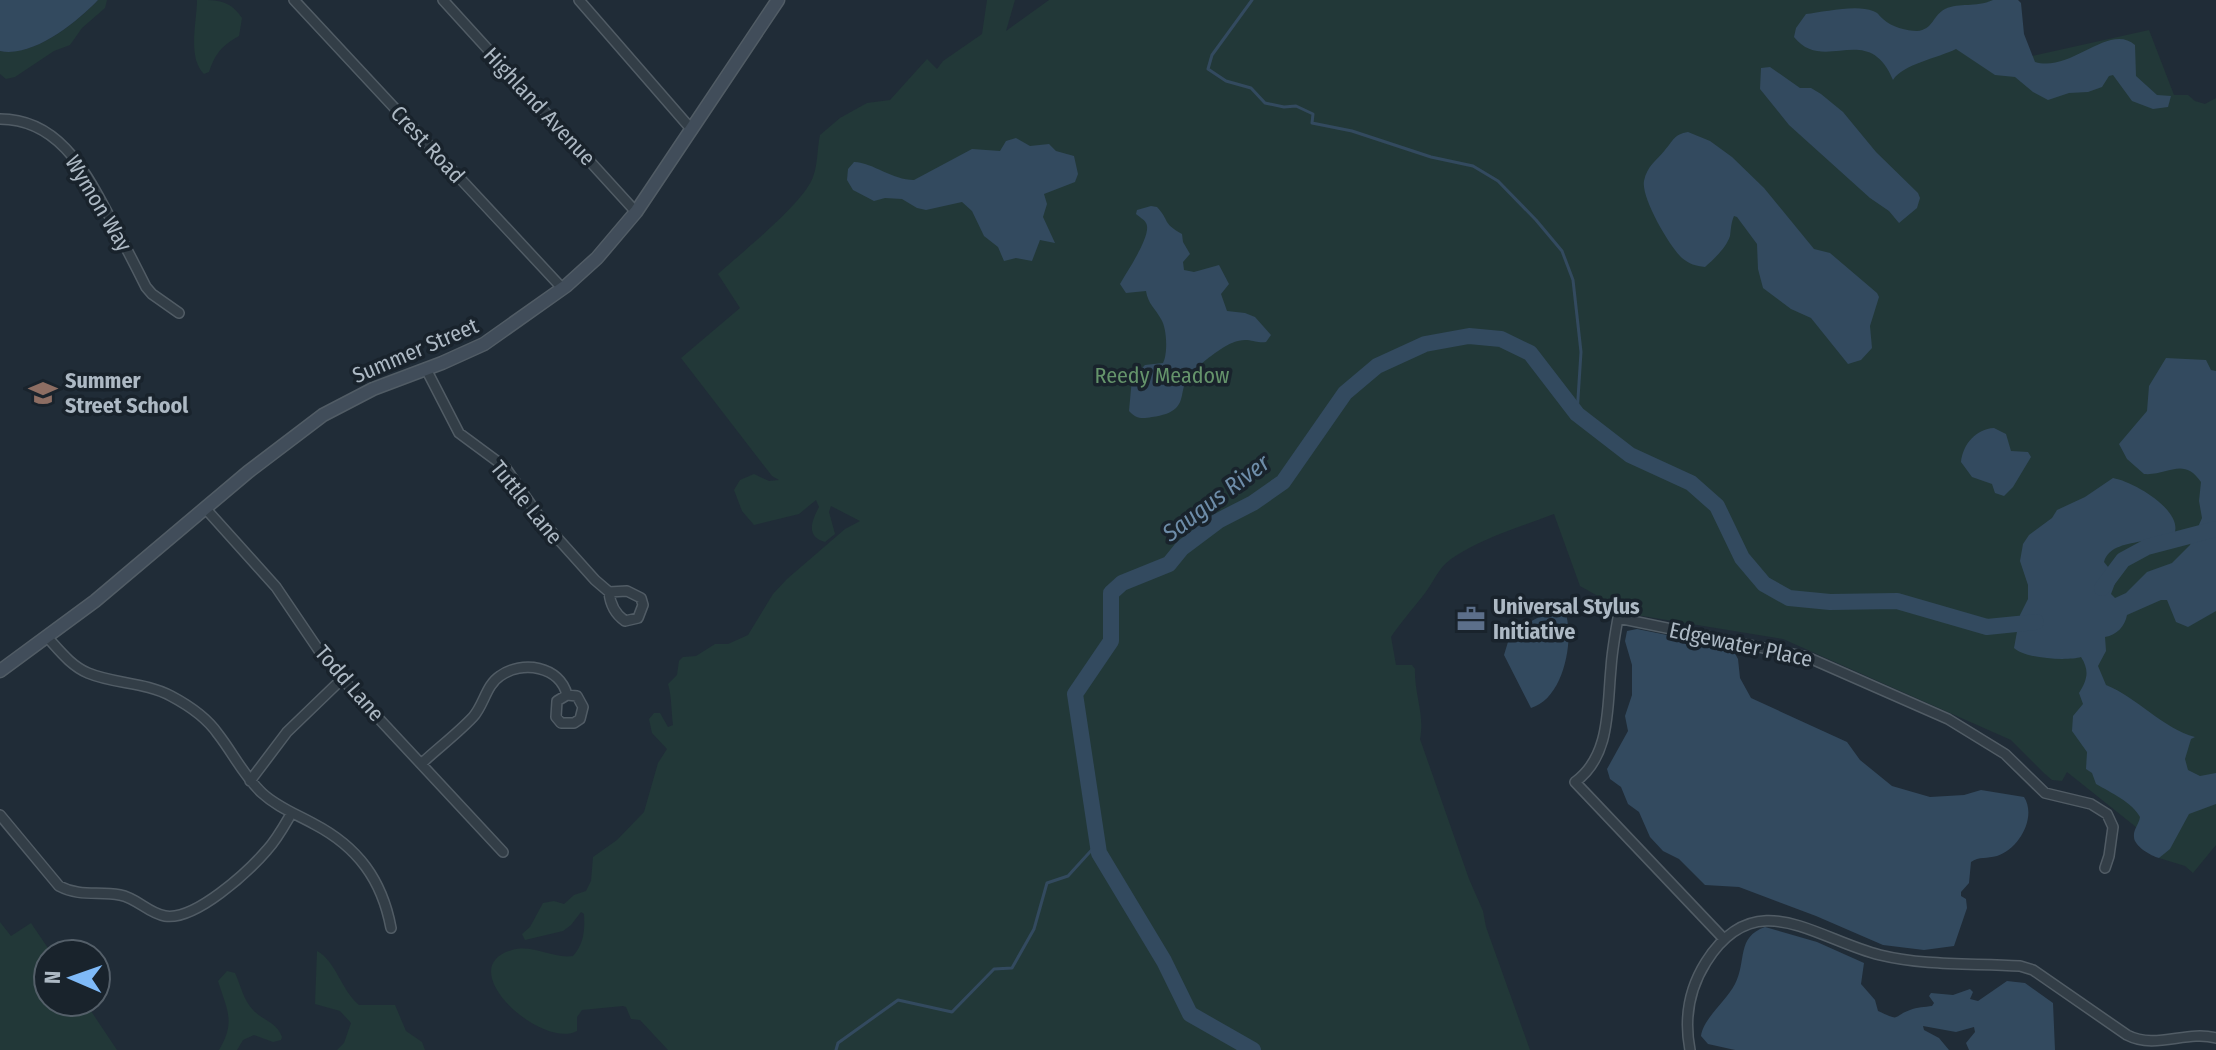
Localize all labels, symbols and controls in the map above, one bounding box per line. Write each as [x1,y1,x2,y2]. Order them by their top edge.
street label: Highland Avenue [478,42,601,171]
street label: Crest Road [385,100,470,189]
street label: Wymon Way [59,150,138,256]
street label: Summer Street [348,312,483,389]
park label: Reedy Meadow [1094,362,1230,389]
place label: Summer Street School [65,367,189,419]
school or university icon: Summer Street School [28,378,58,408]
water label: Saugus River [1156,448,1276,548]
street label: Tuttle Lane [485,455,568,549]
place label: Universal Stylus Initiative [1493,593,1640,645]
office icon: Universal Stylus Initiative [1456,604,1486,634]
street label: Edgewater Place [1667,616,1815,673]
street label: Todd Lane [309,640,390,727]
north arrow [32,938,112,1018]
text: N [39,970,66,984]

